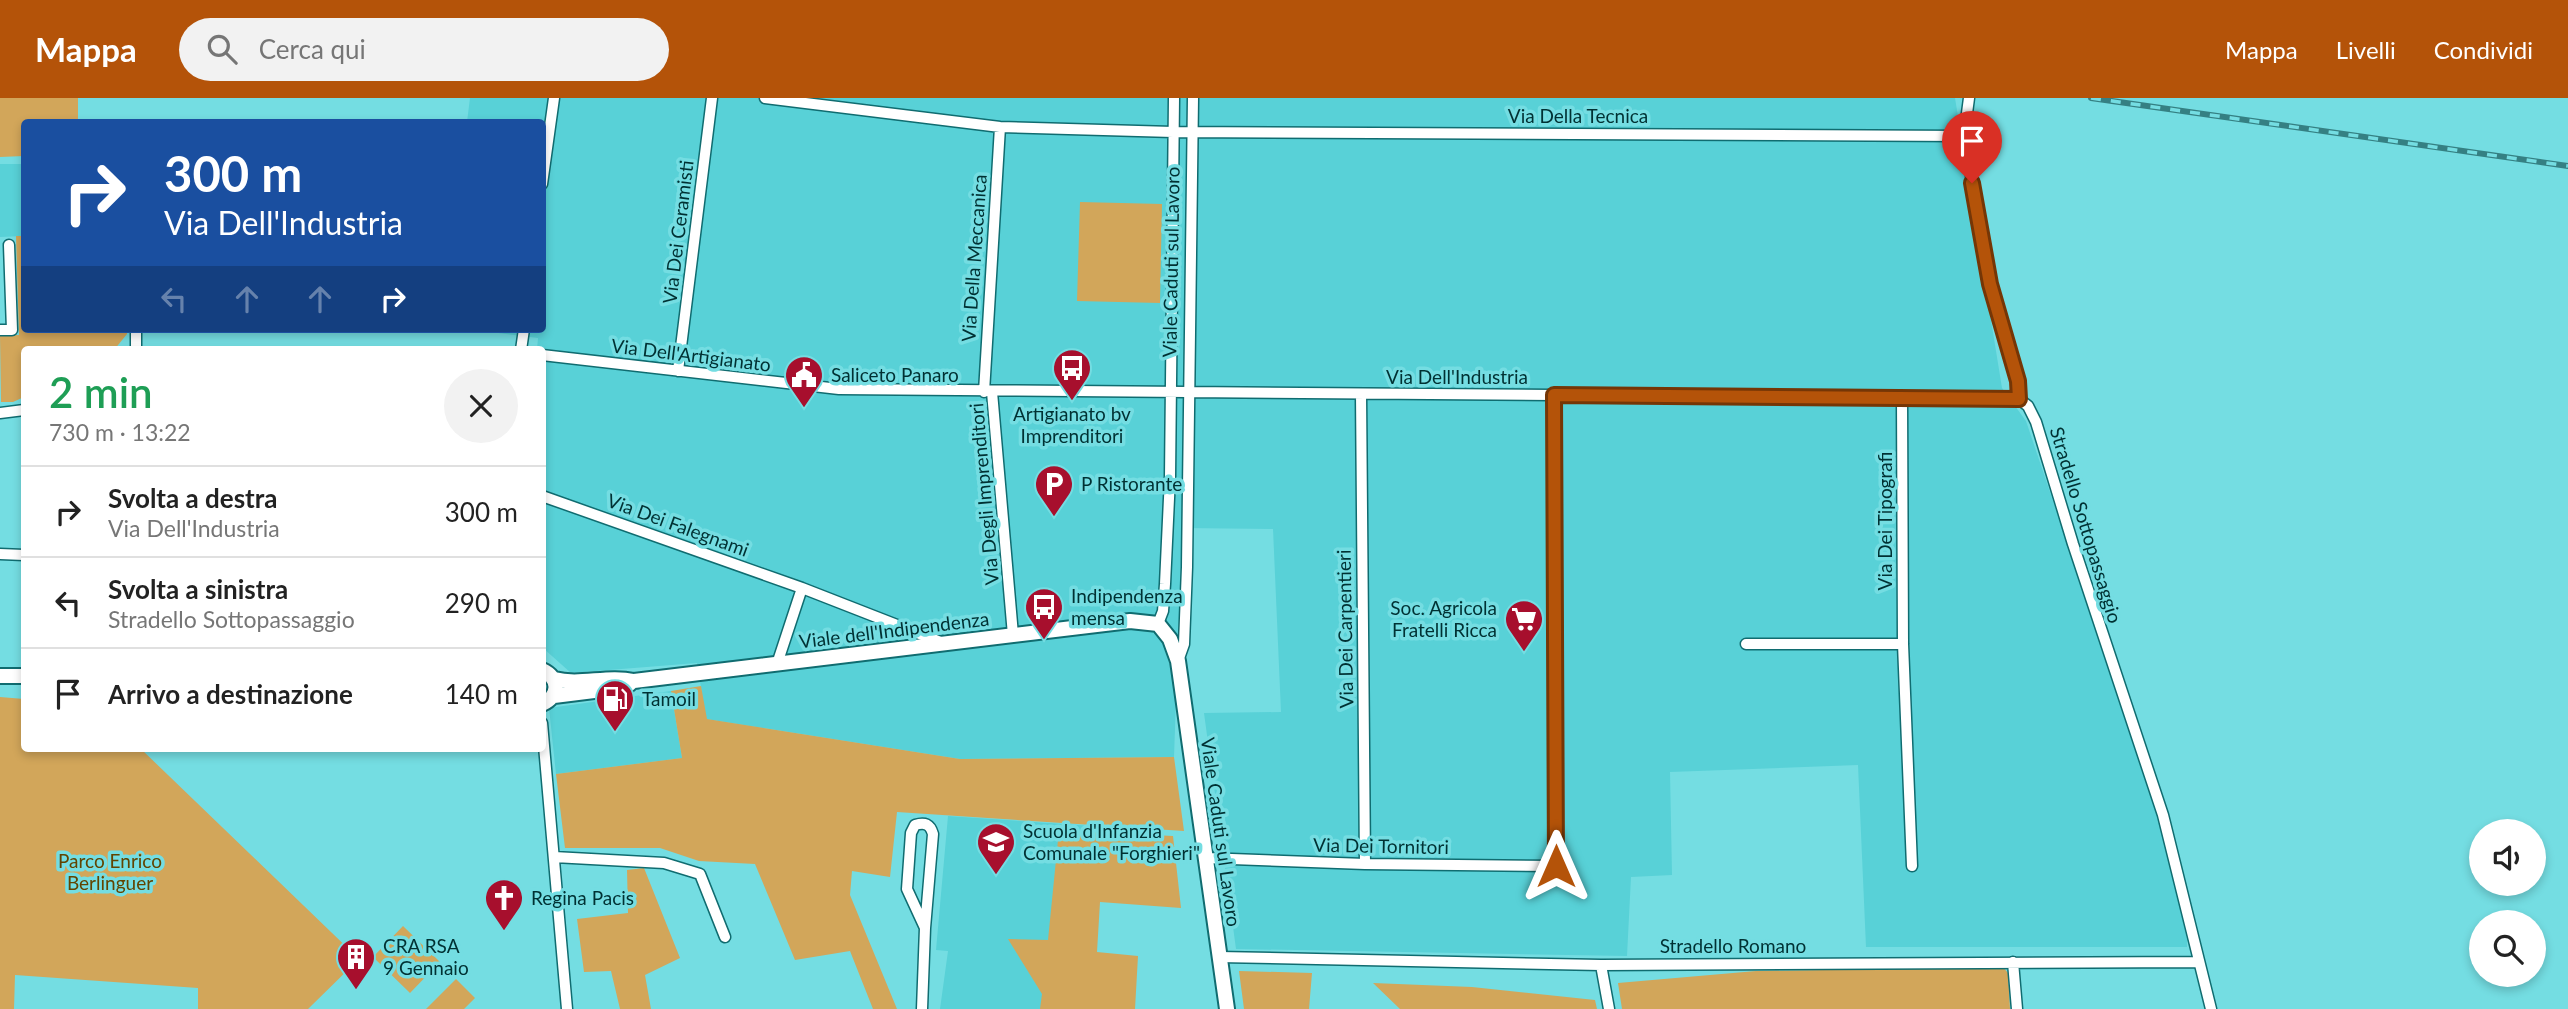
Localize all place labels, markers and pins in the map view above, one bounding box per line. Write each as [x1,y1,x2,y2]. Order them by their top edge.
pin [1942,111,2002,183]
bus stop icon: Artigianato bv Imprenditori [1051,347,1093,402]
public building icon: Saliceto Panaro [783,354,825,409]
place label: Saliceto Panaro [831,363,959,386]
place label: Artigianato bv Imprenditori [1013,402,1131,447]
parking icon: P Ristorante [1033,463,1075,518]
place label: P Ristorante [1081,472,1182,495]
place label: Indipendenza mensa [1071,584,1183,629]
bus stop icon: Indipendenza mensa [1023,586,1065,641]
place label: Soc. Agricola Fratelli Ricca [1390,596,1497,641]
supermarket icon: Soc. Agricola Fratelli Ricca [1503,598,1545,653]
fuel station icon: Tamoil [594,678,636,733]
place label: Tamoil [642,687,696,710]
place label: Scuola d'Infanzia Comunale "Forghieri" [1023,819,1200,864]
school or university icon: Scuola d'Infanzia Comunale "Forghieri" [975,821,1017,876]
church icon: Regina Pacis [483,877,525,932]
place label: Regina Pacis [531,886,634,909]
place label: CRA RSA 9 Gennaio [383,934,469,979]
building icon: CRA RSA 9 Gennaio [335,936,377,991]

